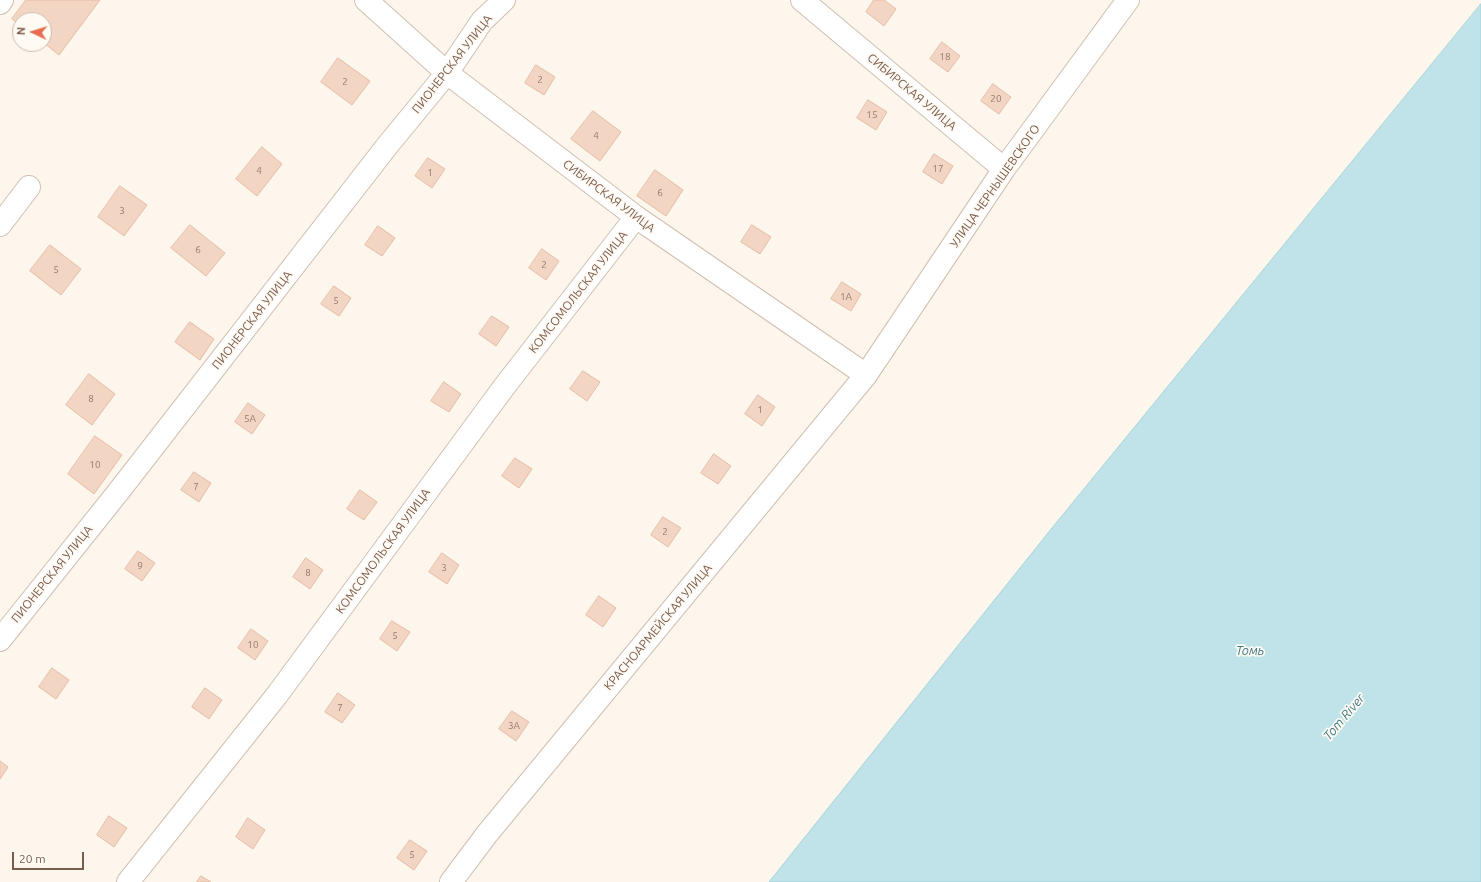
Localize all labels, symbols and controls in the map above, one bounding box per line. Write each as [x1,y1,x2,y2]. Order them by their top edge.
north arrow [12,12,52,52]
street label: ПИОНЕРСКАЯ УЛИЦА [409,12,495,116]
text: N [15,27,27,36]
street label: СИБИРСКАЯ УЛИЦА [865,51,959,133]
house number: 18 [939,51,951,63]
house number: 2 [537,74,543,86]
house number: 2 [342,76,348,88]
house number: 20 [990,93,1002,105]
house number: 15 [866,109,878,121]
street label: УЛИЦА ЧЕРНЫШЕВСКОГО [947,122,1043,250]
house number: 4 [593,130,599,142]
street label: СИБИРСКАЯ УЛИЦА [560,157,658,235]
house number: 17 [932,163,944,175]
house number: 4 [256,165,262,177]
house number: 1 [427,167,433,179]
house number: 6 [657,187,663,199]
house number: 3 [119,205,125,217]
street label: КОМСОМОЛЬСКАЯ УЛИЦА [526,228,630,356]
house number: 6 [195,244,201,256]
house number: 2 [541,259,547,271]
house number: 5 [53,264,59,276]
street label: ПИОНЕРСКАЯ УЛИЦА [209,268,295,372]
house number: 1А [840,291,852,303]
house number: 5 [333,295,339,307]
house number: 8 [88,393,94,405]
house number: 1 [757,404,763,416]
house number: 5А [244,413,256,425]
house number: 10 [89,459,101,471]
house number: 7 [193,481,199,493]
street label: КОМСОМОЛЬСКАЯ УЛИЦА [333,486,433,616]
street label: ПИОНЕРСКАЯ УЛИЦА [8,522,96,626]
house number: 2 [662,526,668,538]
house number: 9 [137,560,143,572]
street label: КРАСНОАРМЕЙСКАЯ УЛИЦА [601,561,715,693]
house number: 3 [441,562,447,574]
house number: 8 [305,567,311,579]
house number: 5 [392,630,398,642]
house number: 10 [247,639,259,651]
water label: Томь [1236,643,1264,659]
water label: Tom River [1320,691,1368,743]
house number: 7 [337,702,343,714]
house number: 3А [508,720,520,732]
scale bar [14,844,86,870]
house number: 5 [409,849,415,861]
text: 20 m [19,852,46,865]

